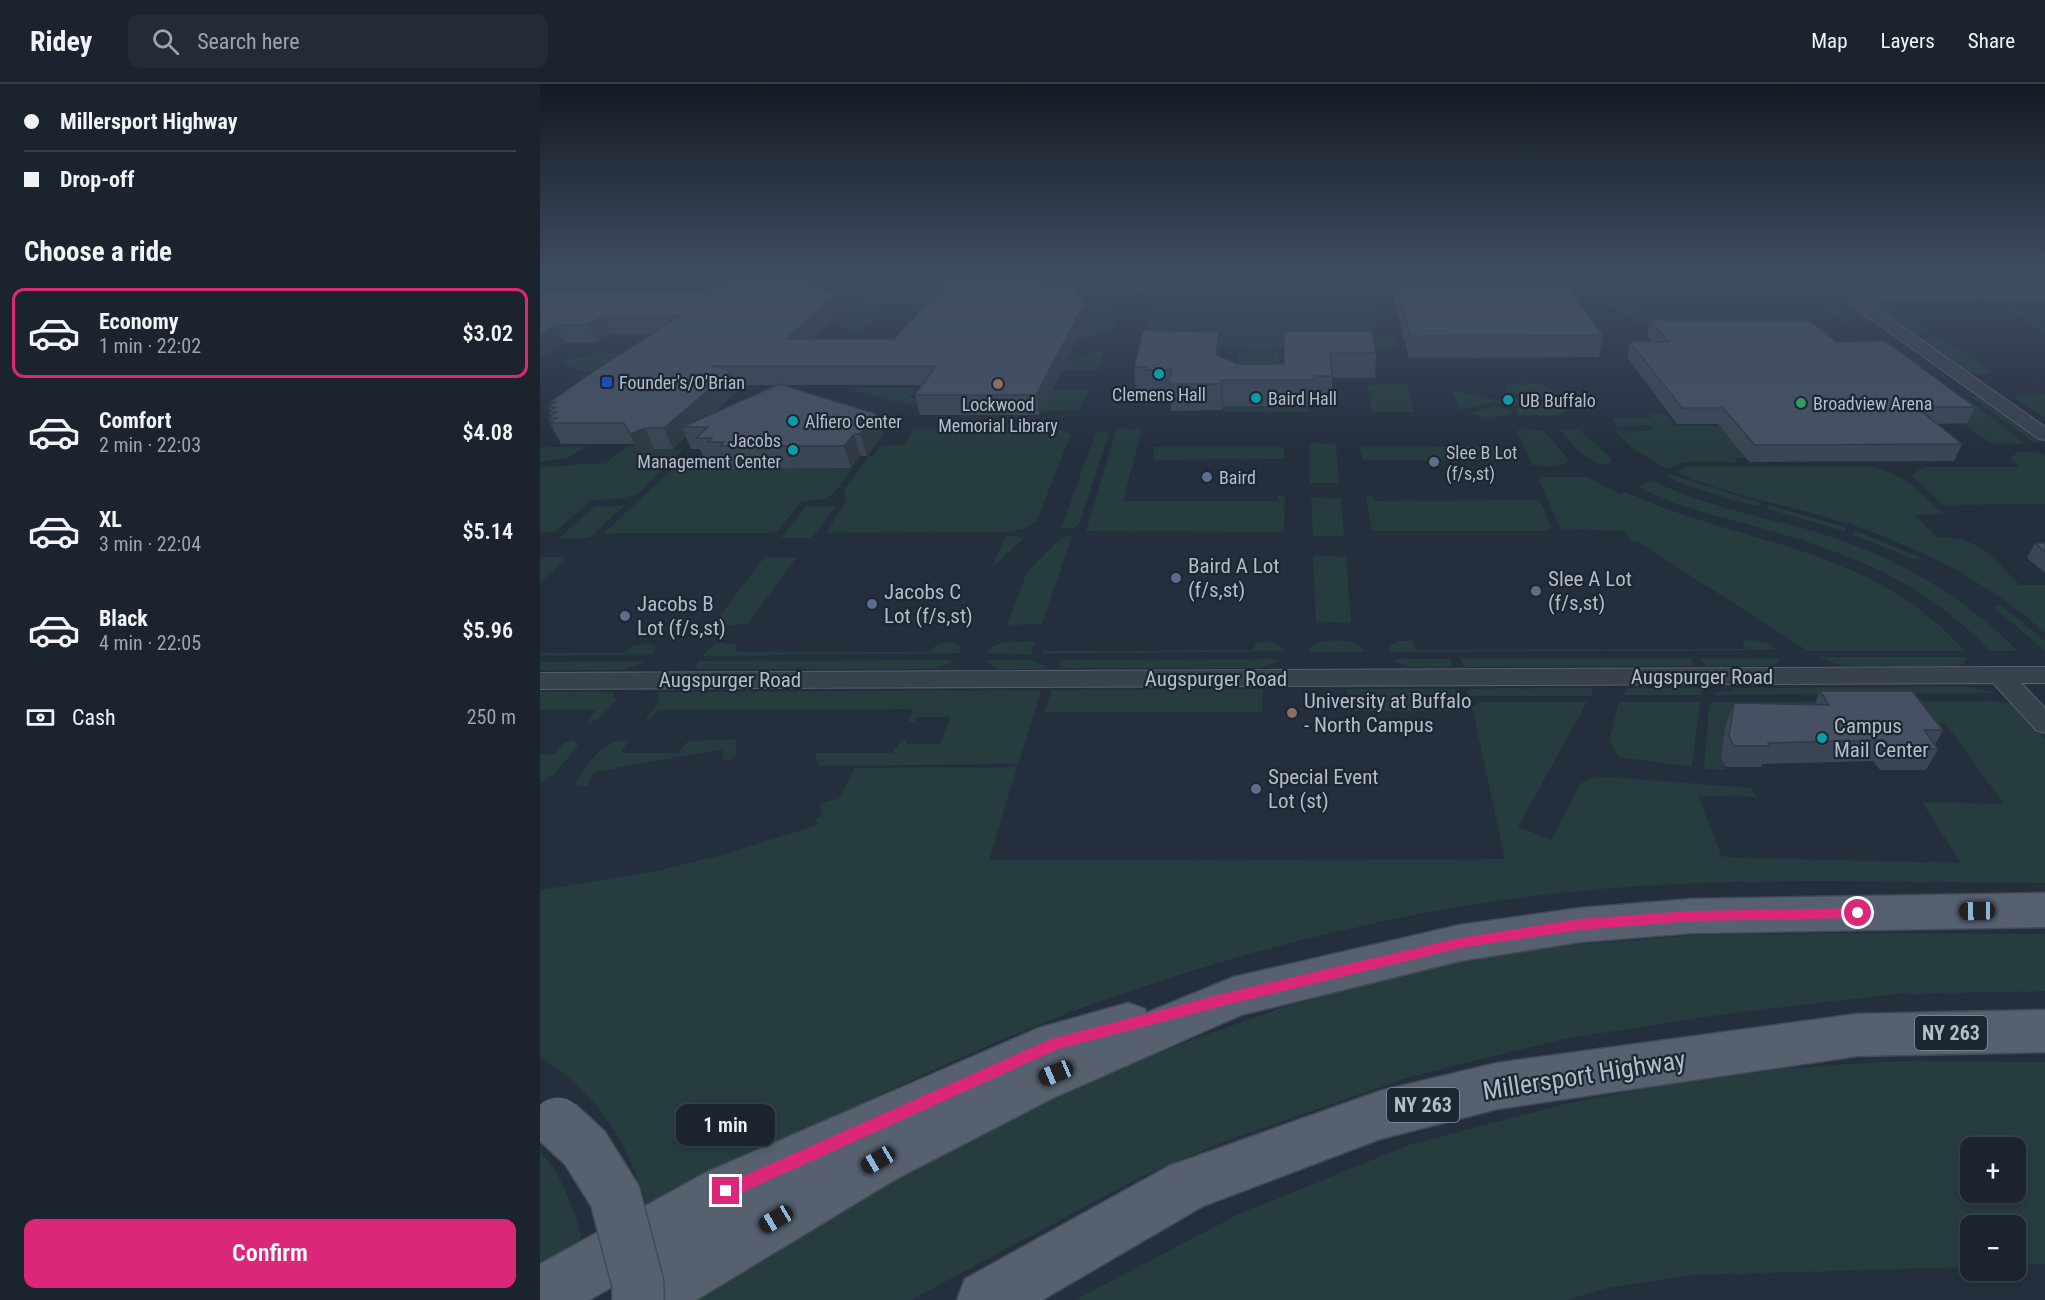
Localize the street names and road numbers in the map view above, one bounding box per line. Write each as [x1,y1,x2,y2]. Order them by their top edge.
street label: Augspurger Road [1631,665,1773,689]
street label: Augspurger Road [1145,667,1287,691]
street label: Augspurger Road [659,668,801,692]
road number: NY 263 [1915,1016,1987,1050]
street label: Millersport Highway [1480,1044,1688,1106]
road number: NY 263 [1387,1088,1459,1122]

